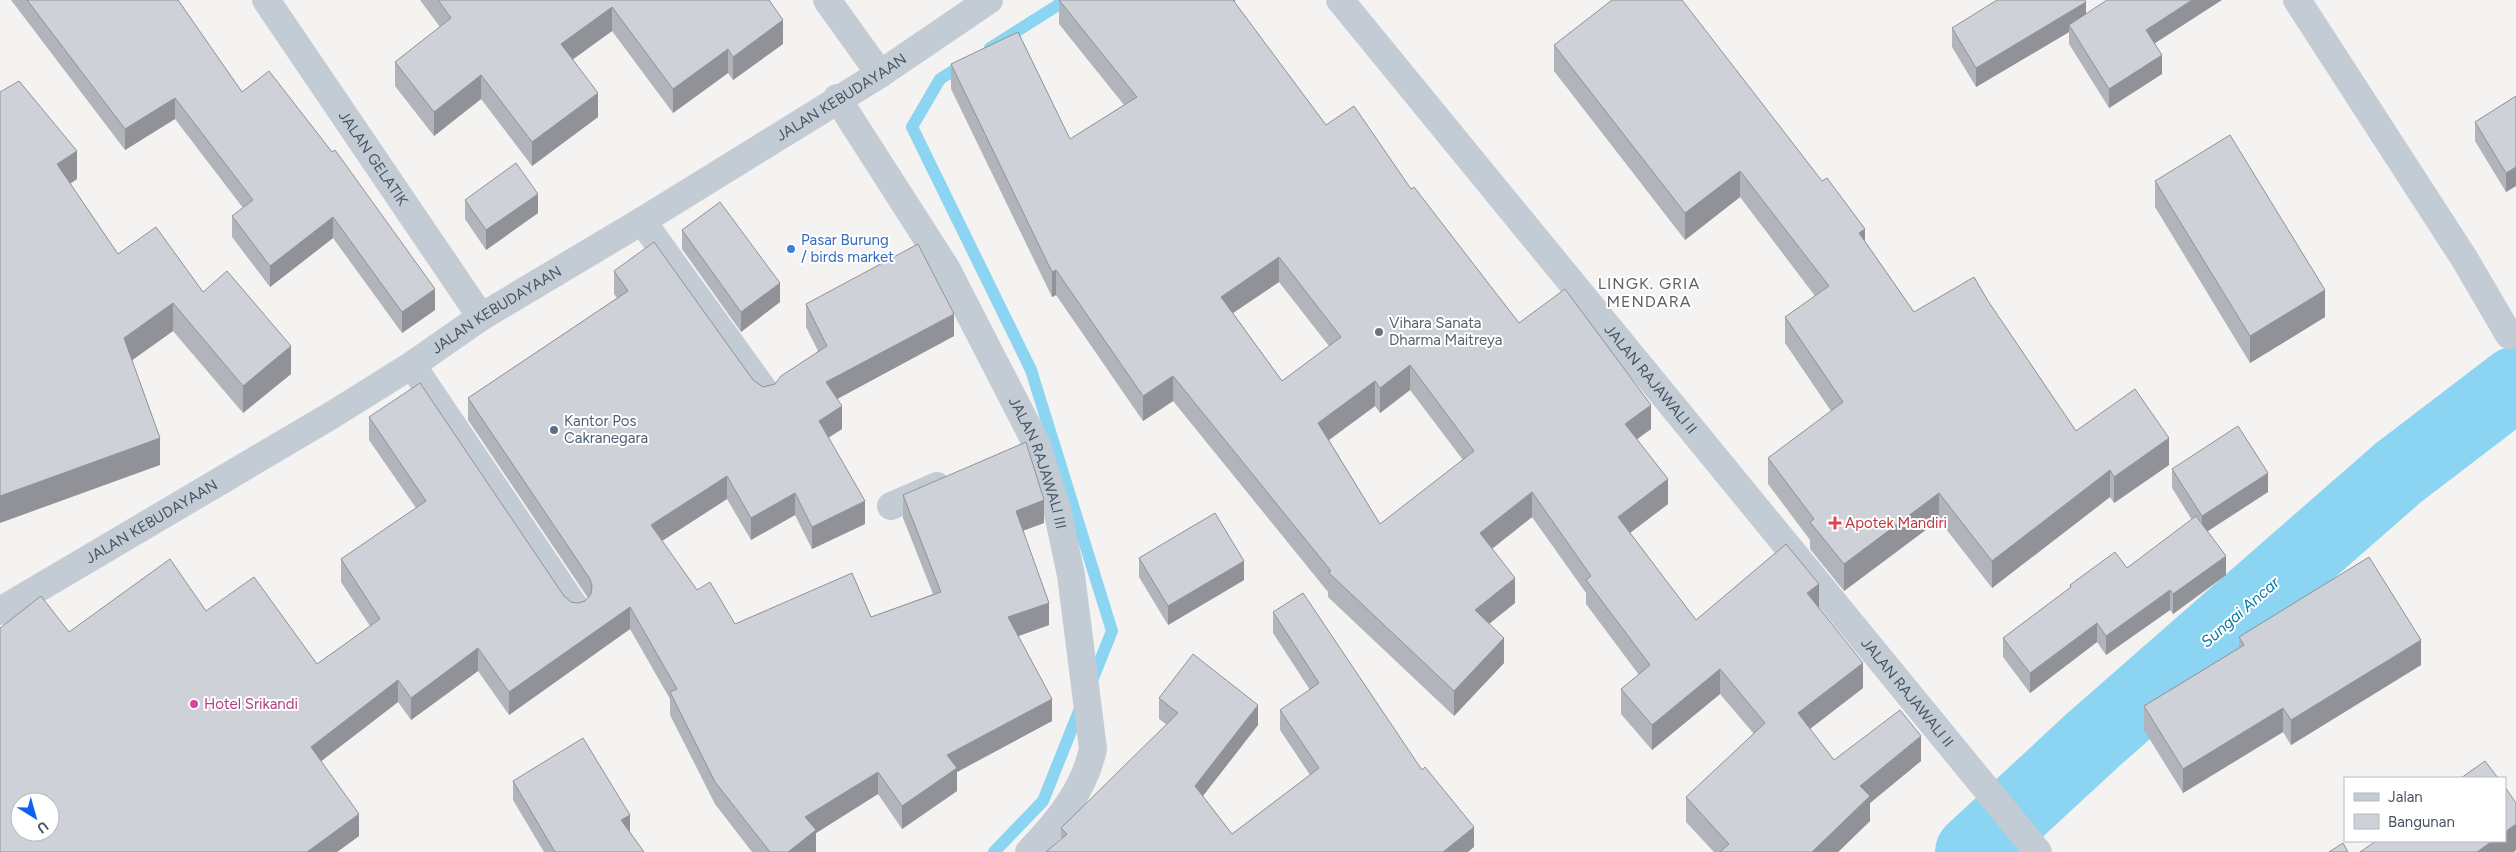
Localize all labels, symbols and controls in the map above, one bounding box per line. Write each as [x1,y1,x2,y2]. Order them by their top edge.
street label: JALAN KEBUDAYAAN [773,50,910,145]
street label: JALAN GELATIK [335,107,412,210]
place label: Pasar Burung / birds market [801,231,894,266]
marker: Pasar Burung / birds market [785,243,797,255]
street label: JALAN KEBUDAYAAN [428,262,565,358]
district label: LINGK. GRIA MENDARA [1598,274,1700,311]
place label: Vihara Sanata Dharma Maitreya [1389,314,1502,349]
street label: JALAN RAJAWALI II [1600,321,1701,437]
marker: Vihara Sanata Dharma Maitreya [1373,326,1385,338]
street label: JALAN RAJAWALI III [1005,394,1070,530]
place label: Kantor Pos Cakranegara [564,412,648,447]
marker: Kantor Pos Cakranegara [548,424,560,436]
street label: JALAN KEBUDAYAAN [82,476,221,567]
place label: Apotek Mandiri [1845,514,1947,532]
marker: Apotek Mandiri [1829,517,1841,529]
water label: Sungai Ancar [2197,572,2283,651]
street label: JALAN RAJAWALI II [1857,634,1957,751]
place label: Hotel Srikandi [204,695,298,713]
marker: Hotel Srikandi [188,698,200,710]
legend [2344,777,2506,842]
text: Jalan [2388,788,2423,806]
north arrow [10,792,60,842]
text: Bangunan [2388,813,2455,831]
text: U [33,817,52,837]

